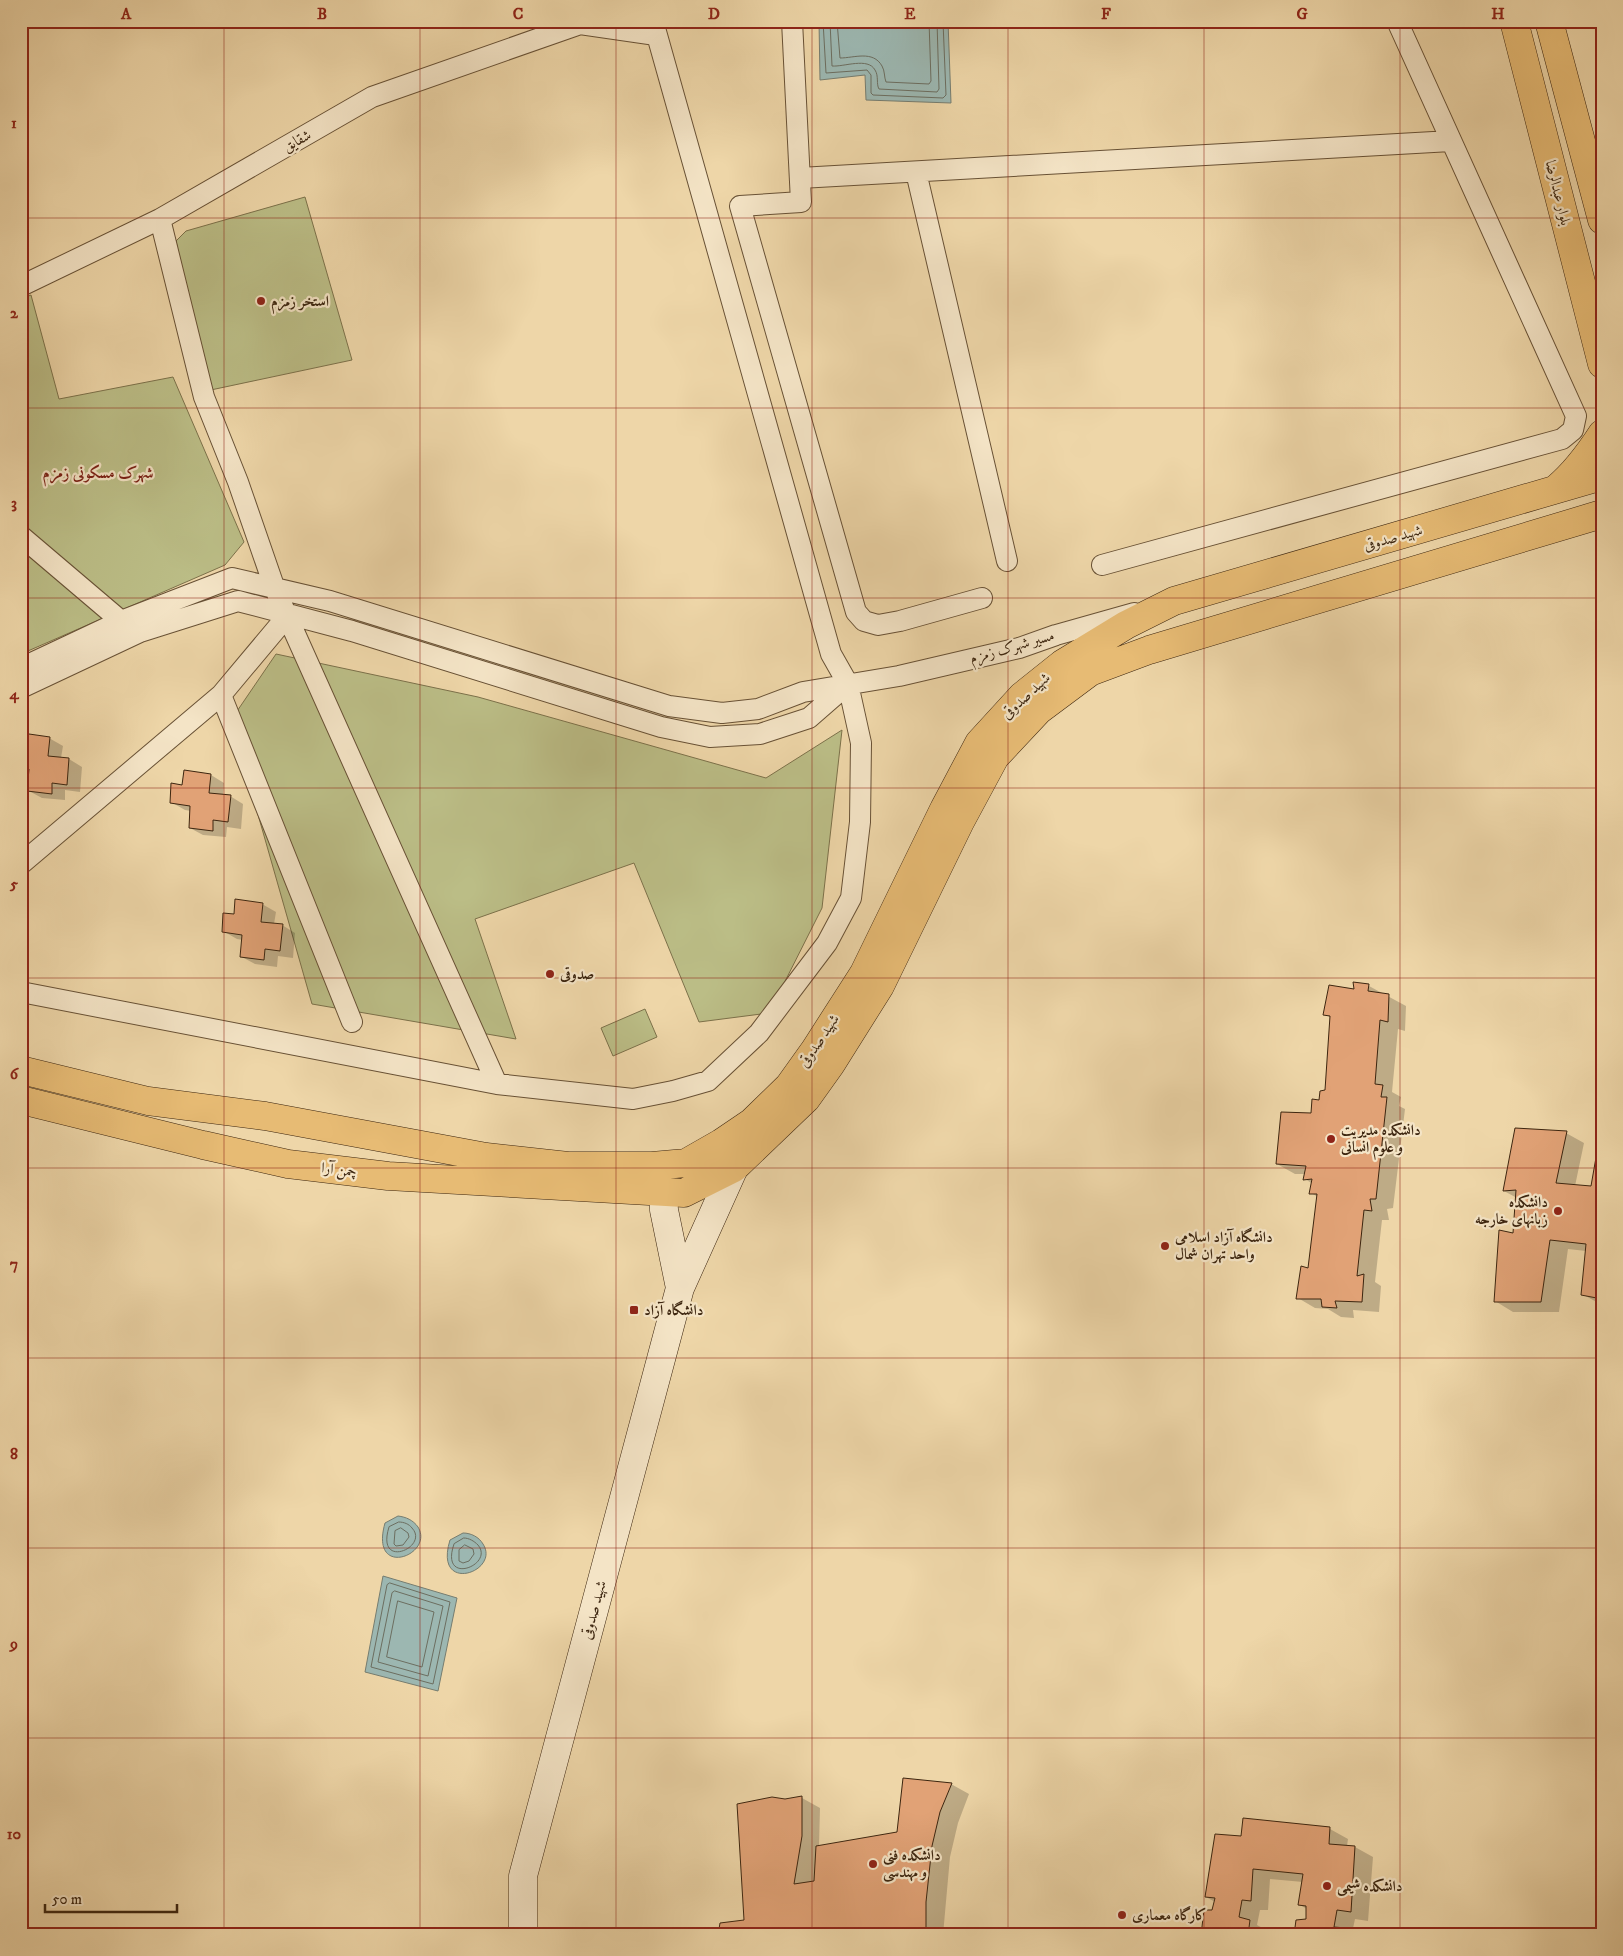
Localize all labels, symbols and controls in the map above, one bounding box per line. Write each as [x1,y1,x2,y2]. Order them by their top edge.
text: A [120,4,132,24]
text: B [317,4,327,24]
text: C [513,4,523,24]
text: D [708,4,720,24]
text: E [904,4,916,24]
text: F [1101,4,1111,24]
text: G [1296,4,1308,24]
text: H [1491,4,1505,24]
text: 1 [11,113,17,133]
street label: شقایق [279,126,315,156]
street label: بلوار عبدالرضا [1541,158,1575,228]
place label: استخر زمزم [271,292,329,314]
marker: استخر زمزم [255,295,267,307]
text: 2 [10,303,19,323]
district label: شهرک مسکونی زمزم [43,463,153,487]
text: 3 [11,493,17,513]
street label: شهید صدوقی [1361,521,1425,555]
street label: مسیر شهرک زمزم [968,626,1057,671]
street label: شهید صدوقی [997,669,1055,723]
text: 4 [8,684,19,704]
text: 5 [9,874,18,894]
place label: صدوقی [559,965,594,984]
marker: صدوقی [544,968,556,980]
street label: شهید صدوقی [794,1011,844,1071]
text: 6 [10,1064,20,1084]
place label: دانشکده مدیریت و علوم انسانی [1340,1121,1421,1160]
marker: دانشکده مدیریت و علوم انسانی [1325,1133,1337,1145]
street label: چمن آرا [320,1158,358,1182]
place label: دانشکده زبانهای خارجه [1475,1193,1548,1229]
marker: دانشکده زبانهای خارجه [1552,1205,1564,1217]
place label: دانشگاه آزاد اسلامی واحد تهران شمال [1174,1227,1273,1264]
marker: دانشگاه آزاد اسلامی واحد تهران شمال [1159,1240,1171,1252]
text: 7 [10,1254,18,1274]
place label: دانشگاه آزاد [644,1300,703,1320]
marker: دانشگاه آزاد [628,1304,640,1316]
text: 8 [10,1444,18,1464]
street label: شهید صدوقی [577,1578,611,1642]
text: 9 [9,1634,18,1654]
text: 10 [7,1824,22,1844]
place label: دانشکده فنی و مهندسی [883,1846,941,1883]
marker: دانشکده فنی و مهندسی [867,1858,879,1870]
place label: دانشکده شیمی [1337,1877,1403,1896]
marker: دانشکده شیمی [1321,1880,1333,1892]
scale bar [45,1881,178,1913]
text: 50 m [52,1890,82,1909]
place label: کارگاه معماری [1132,1905,1207,1925]
marker: کارگاه معماری [1116,1909,1128,1921]

